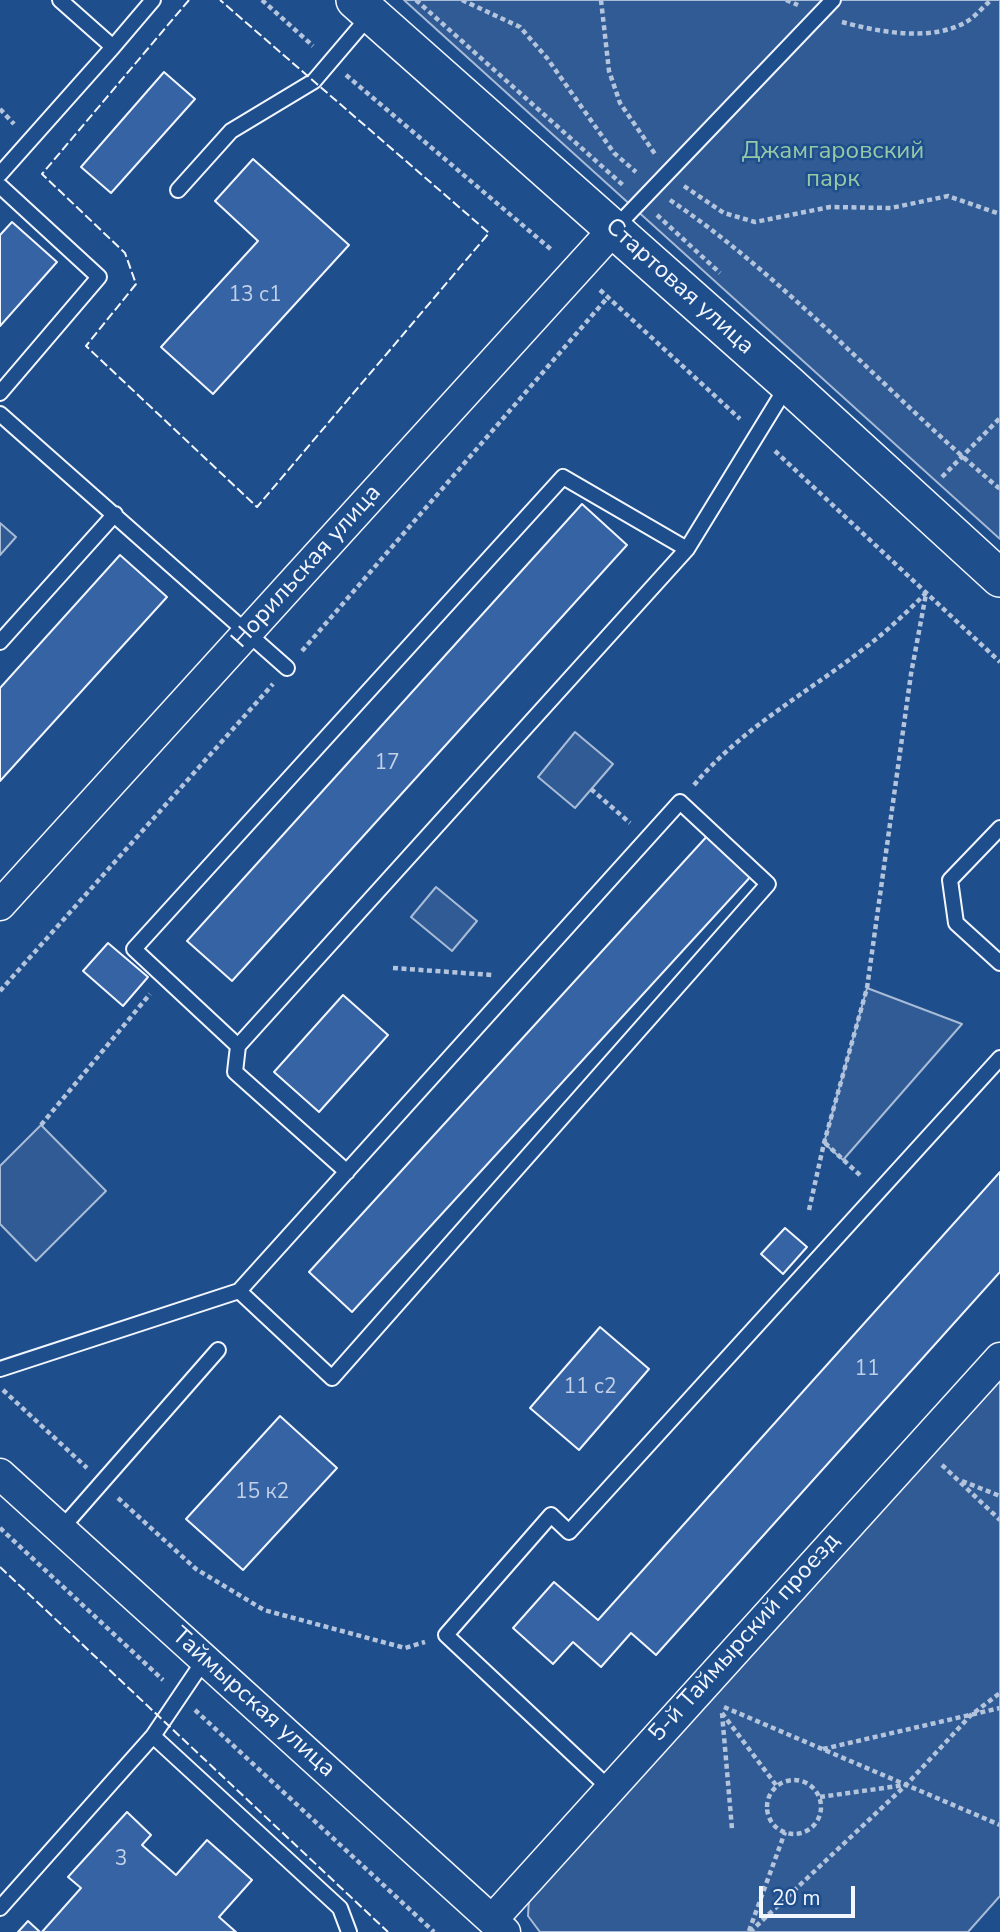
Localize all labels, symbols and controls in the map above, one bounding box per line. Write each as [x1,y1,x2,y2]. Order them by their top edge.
park label: Джамгаровский парк [742,138,924,194]
street label: Стартовая улица [599,213,759,361]
house number: 13 с1 [228,283,282,309]
street label: Норильская улица [226,479,388,655]
house number: 17 [374,751,400,777]
house number: 11 [854,1357,880,1383]
house number: 11 с2 [563,1375,617,1401]
house number: 15 к2 [235,1480,289,1506]
street label: 5-й Таймырский проезд [644,1528,846,1748]
street label: Таймырская улица [165,1622,341,1784]
house number: 3 [115,1847,127,1873]
scale bar [762,1872,858,1916]
text: 20 m [772,1884,821,1912]

